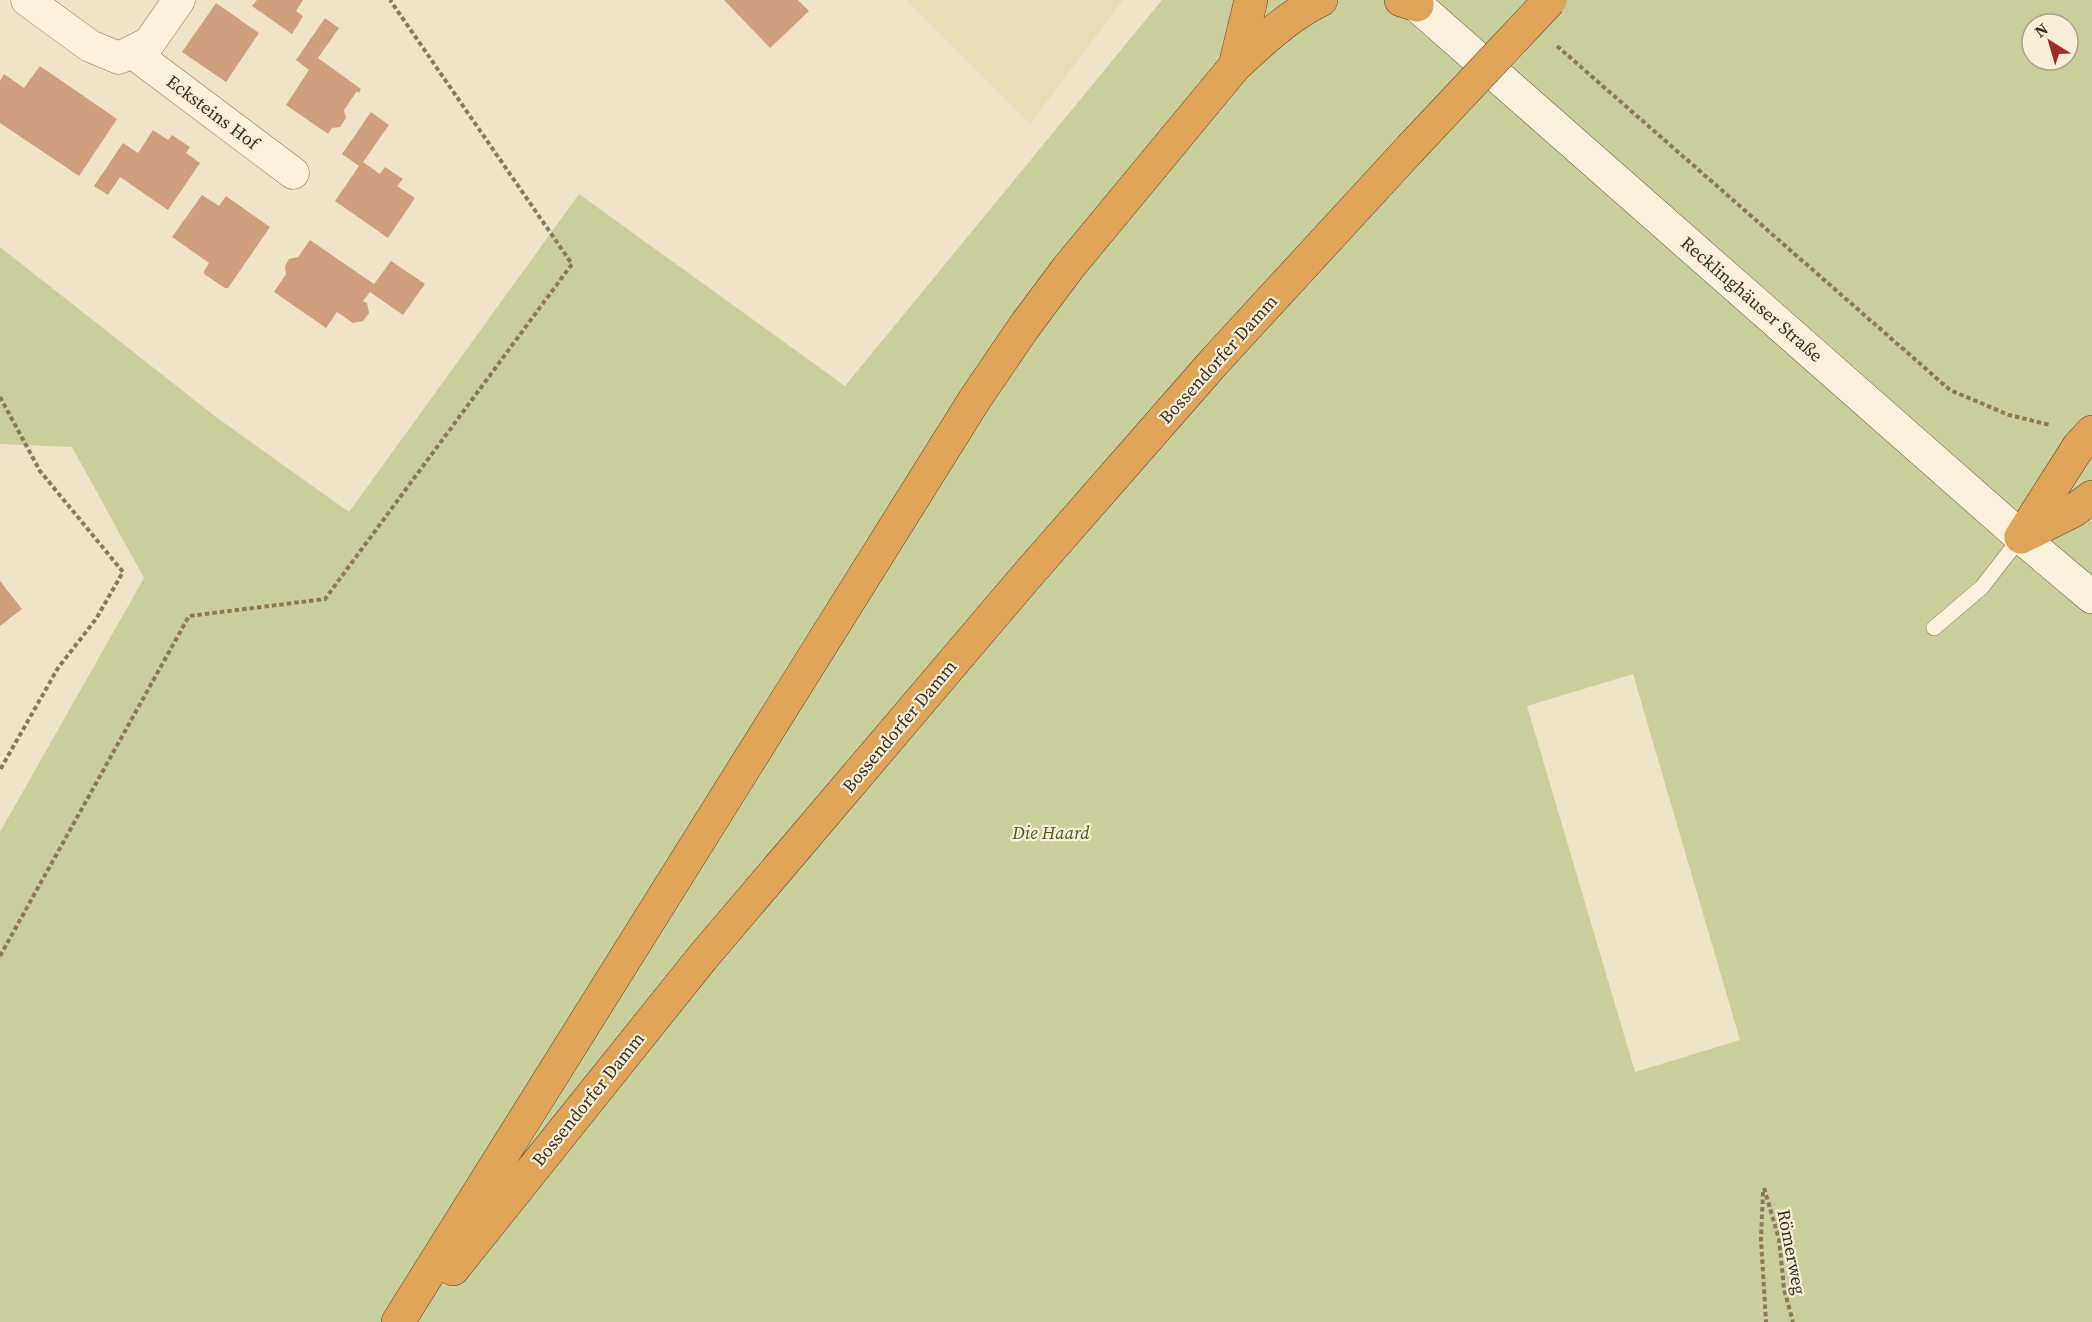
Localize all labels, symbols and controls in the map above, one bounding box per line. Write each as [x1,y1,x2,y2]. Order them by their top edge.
north arrow [2020,12,2080,72]
text: N [2030,18,2053,42]
street label: Ecksteins Hof [161,69,266,156]
street label: Recklinghäuser Straße [1676,230,1828,368]
street label: Bossendorfer Damm [1153,289,1283,429]
street label: Bossendorfer Damm [836,654,962,798]
park label: Die Haard [1011,820,1090,845]
street label: Bossendorfer Damm [526,1027,650,1171]
street label: Römerweg [1771,1207,1813,1297]

